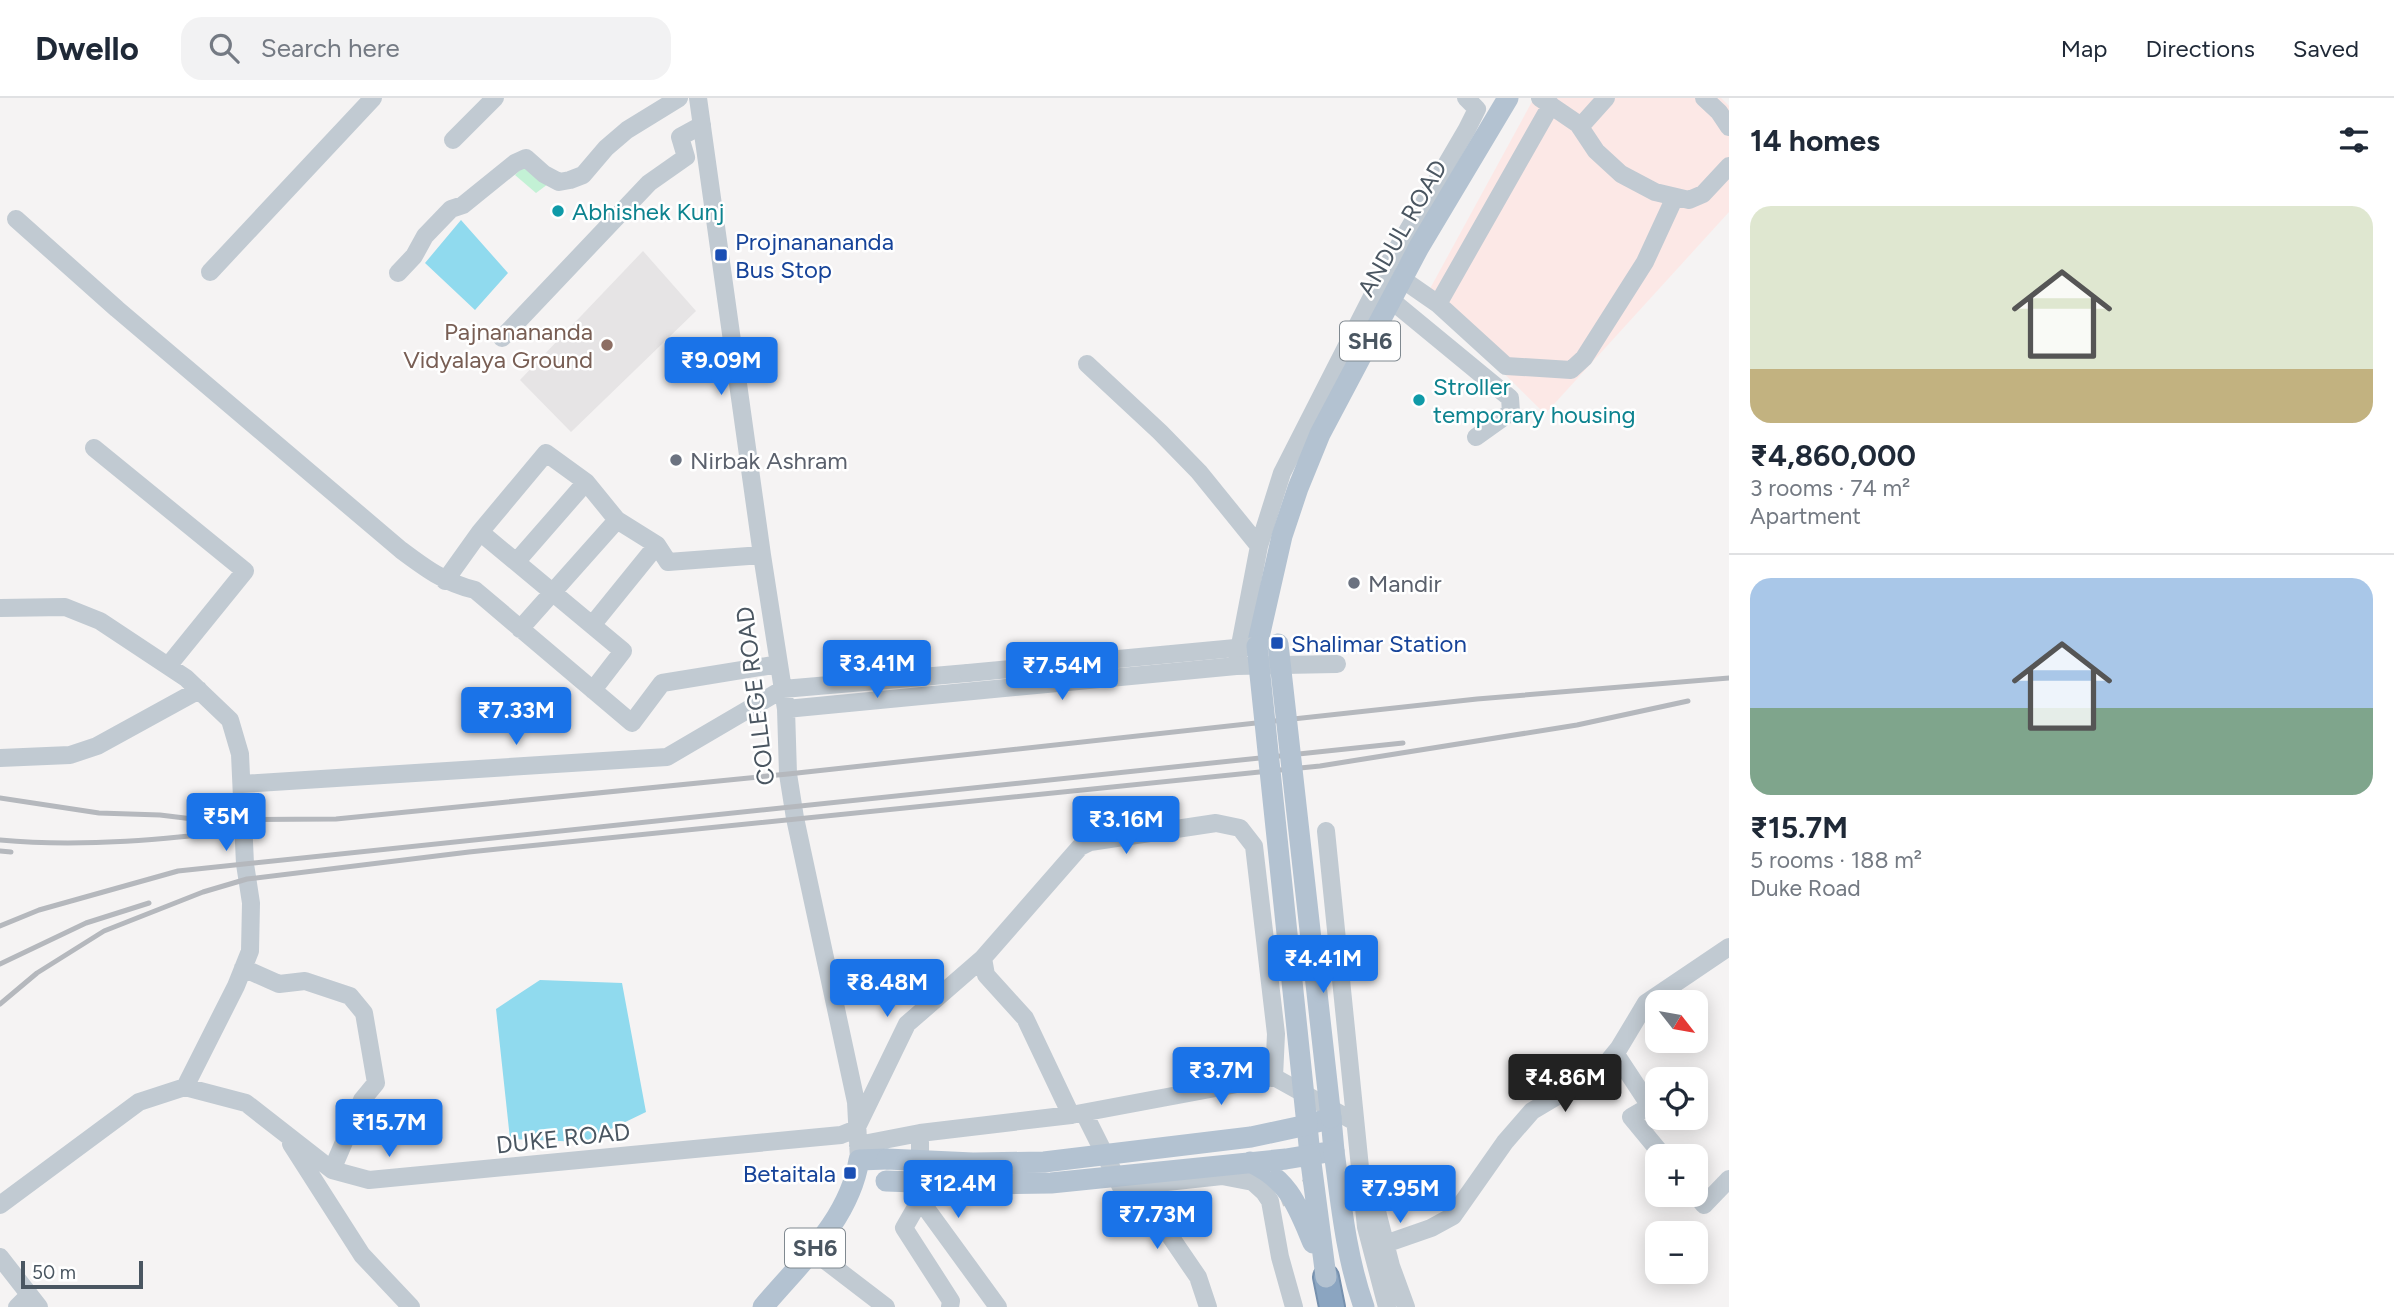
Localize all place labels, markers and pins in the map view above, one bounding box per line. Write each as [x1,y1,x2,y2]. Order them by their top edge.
place label: Abhishek Kunj [572,197,724,226]
marker: Abhishek Kunj [550,203,566,219]
place label: Projnanananda Bus Stop [735,227,894,284]
marker: Projnanananda Bus Stop [713,247,729,263]
place label: Pajnanananda Vidyalaya Ground [403,317,593,374]
marker: Pajnanananda Vidyalaya Ground [599,337,615,353]
pin: ₹9.09M [664,338,778,397]
place label: Stroller temporary housing [1433,372,1636,429]
marker: Stroller temporary housing [1411,392,1427,408]
place label: Nirbak Ashram [690,446,848,475]
marker: Nirbak Ashram [668,452,684,468]
place label: Mandir [1368,569,1442,598]
marker: Mandir [1346,575,1362,591]
place label: Shalimar Station [1291,629,1467,658]
marker: Shalimar Station [1269,635,1285,651]
pin: ₹3.41M [820,640,934,700]
pin: ₹7.54M [1005,642,1119,702]
pin: ₹7.33M [459,688,573,747]
pin: ₹5M [192,794,260,853]
pin: ₹3.16M [1069,796,1183,856]
pin: ₹4.41M [1266,936,1380,995]
pin: ₹8.48M [830,960,944,1019]
pin: ₹3.7M [1172,1048,1270,1107]
pin: ₹4.86M [1508,1054,1622,1114]
pin: ₹15.7M [332,1100,446,1159]
place label: Betaitala [743,1159,836,1188]
pin: ₹12.4M [901,1160,1015,1220]
marker: Betaitala [842,1165,858,1181]
pin: ₹7.95M [1343,1166,1457,1225]
pin: ₹7.73M [1100,1192,1214,1251]

